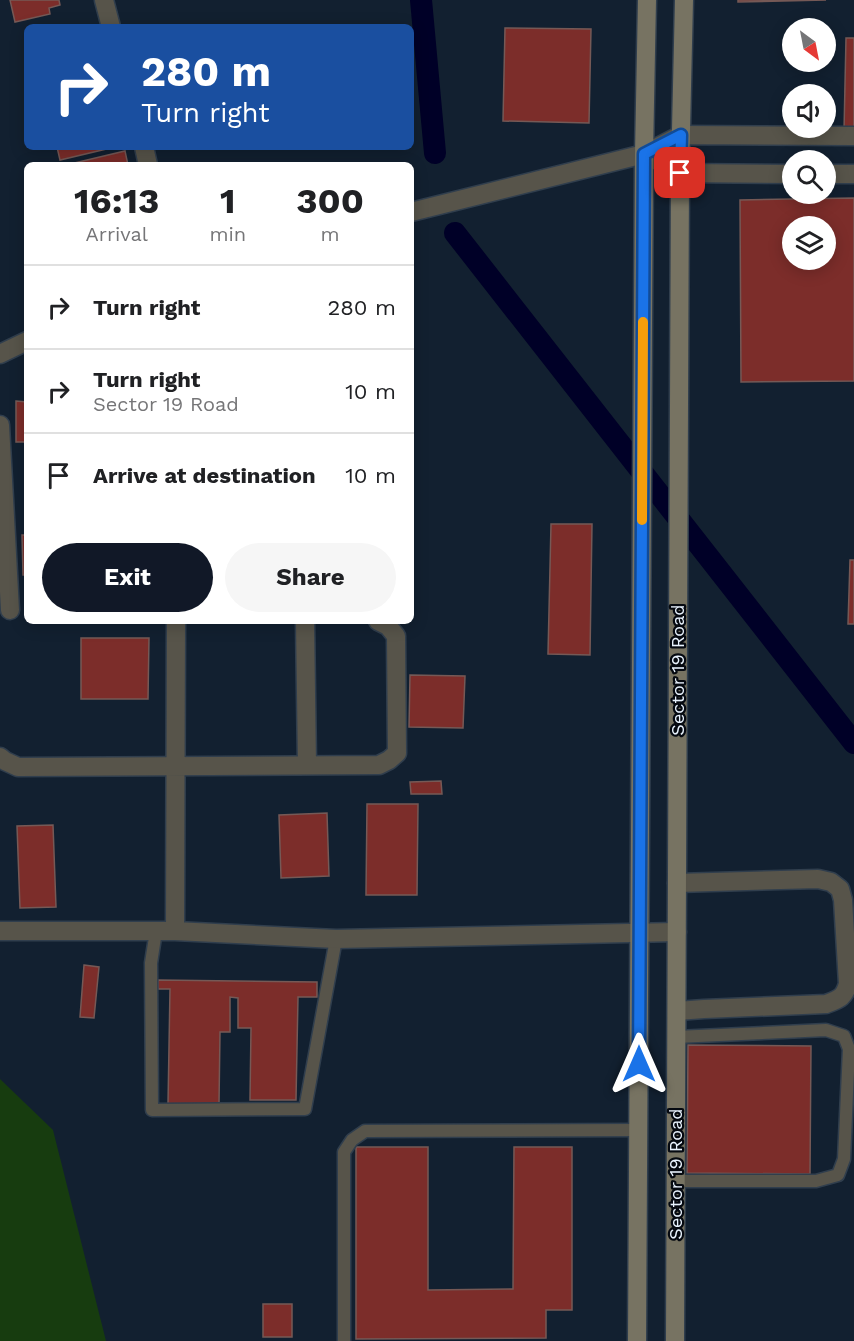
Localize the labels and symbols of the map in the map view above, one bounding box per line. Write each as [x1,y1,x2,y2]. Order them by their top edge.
north arrow [782,18,836,72]
pin [654,147,705,198]
street label: Sector 19 Road [667,604,688,736]
position arrow [607,1032,671,1096]
street label: Sector 19 Road [665,1108,686,1240]

